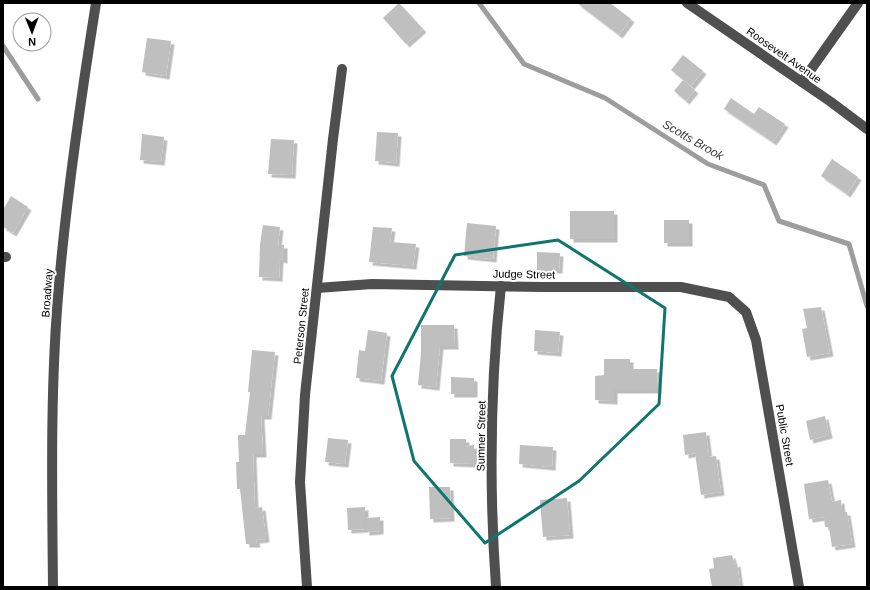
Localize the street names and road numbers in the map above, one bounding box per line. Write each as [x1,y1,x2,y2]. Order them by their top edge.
street label: Roosevelt Avenue [744,25,824,85]
street label: Judge Street [493,267,555,281]
street label: Broadway [39,268,55,318]
street label: Peterson Street [291,287,311,365]
street label: Sumner Street [474,400,488,472]
street label: Public Street [774,403,796,467]

